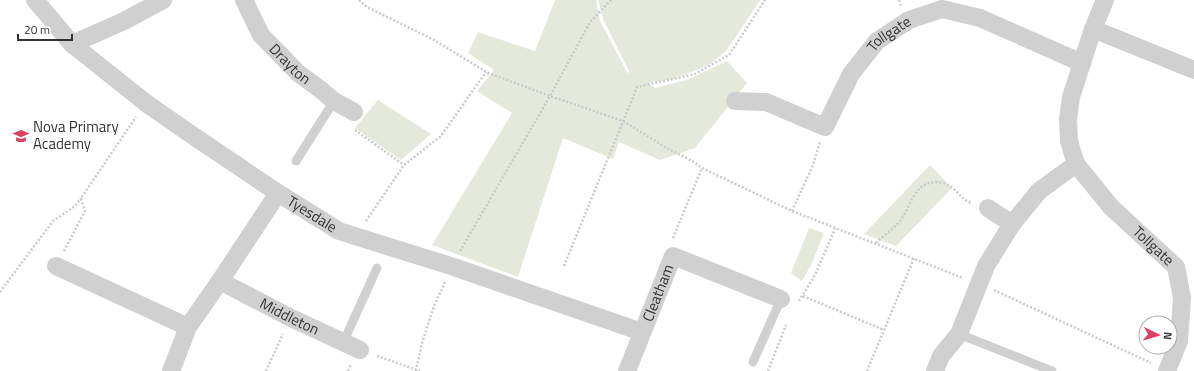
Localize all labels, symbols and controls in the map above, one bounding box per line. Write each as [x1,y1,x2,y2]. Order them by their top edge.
street label: Tollgate [861,10,915,56]
scale bar [18,16,72,42]
text: 20 m [24,20,50,39]
street label: Drayton [264,38,316,90]
place label: Nova Primary Academy [33,115,119,155]
school or university icon: Nova Primary Academy [12,127,30,145]
street label: Tyesdale [283,189,342,238]
street label: Tollgate [1128,220,1180,271]
street label: Cleatham [636,261,680,325]
street label: Middleton [256,292,323,341]
north arrow [1138,315,1178,355]
text: N [1160,331,1176,340]

